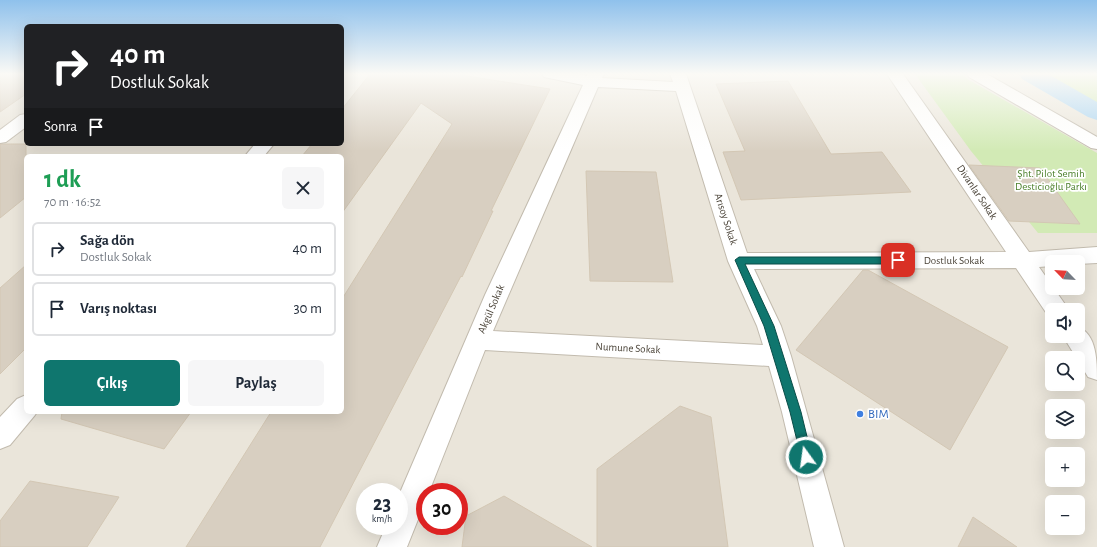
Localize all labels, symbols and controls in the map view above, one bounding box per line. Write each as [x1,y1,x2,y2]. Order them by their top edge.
icon: right [44,40,96,92]
text: 40 m [110,41,166,69]
text: Dostluk Sokak [110,74,209,92]
icon: arrive [85,116,107,138]
text: Sonra [44,119,77,134]
street label: Divanlar Sokak [955,163,999,221]
button: close [282,167,324,209]
text: 1 dk [44,168,81,192]
park label: Şht. Pilot Semih Desticioğlu Parkı [1015,168,1087,192]
street label: Arısoy Sokak [712,192,740,246]
text: 70 m · 16:52 [44,196,101,209]
text: Sağa dön [80,233,134,248]
icon: right [46,238,68,260]
text: 40 m [292,241,322,256]
pin [881,243,915,277]
icon: arrive [887,249,909,271]
text: Dostluk Sokak [80,251,152,264]
street label: Dostluk Sokak [924,255,984,266]
north arrow [1045,255,1085,295]
map controls [1045,255,1085,535]
street label: Akgül Sokak [476,283,506,335]
icon: arrive [46,298,68,320]
text: Varış noktası [80,301,157,316]
text: 30 m [293,301,322,316]
button: sound [1045,303,1085,343]
street label: Numune Sokak [595,341,661,355]
button: search [1045,351,1085,391]
button: Çıkış [44,360,180,406]
button: Paylaş [188,360,324,406]
button: layers [1045,399,1085,439]
place label: BIM [868,408,889,421]
marker: BIM [855,409,865,419]
position arrow [785,436,827,478]
button: + [1045,447,1085,487]
speed limit sign: 30 [416,483,468,535]
text: 23 [373,494,391,514]
button: − [1045,495,1085,535]
text: km/h [372,514,392,524]

